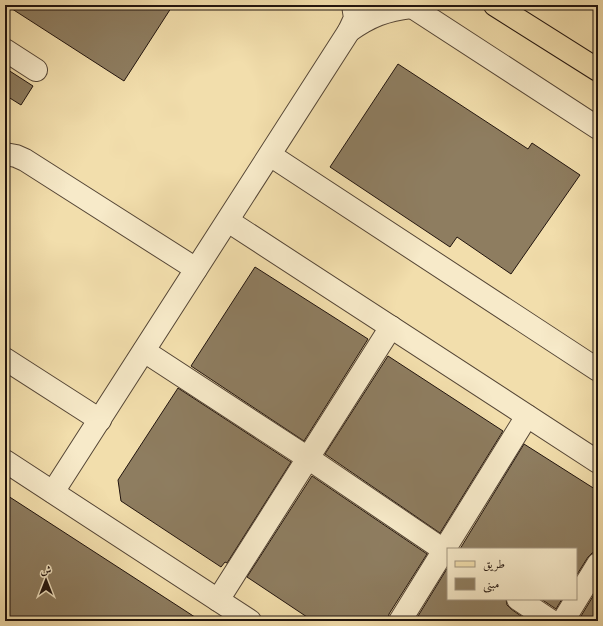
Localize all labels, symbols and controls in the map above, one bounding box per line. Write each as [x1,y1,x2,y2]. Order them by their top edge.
legend [447,548,577,600]
text: طريق [483,559,505,572]
north arrow [26,560,66,600]
text: ش [41,566,52,577]
text: مبنى [483,579,499,593]

